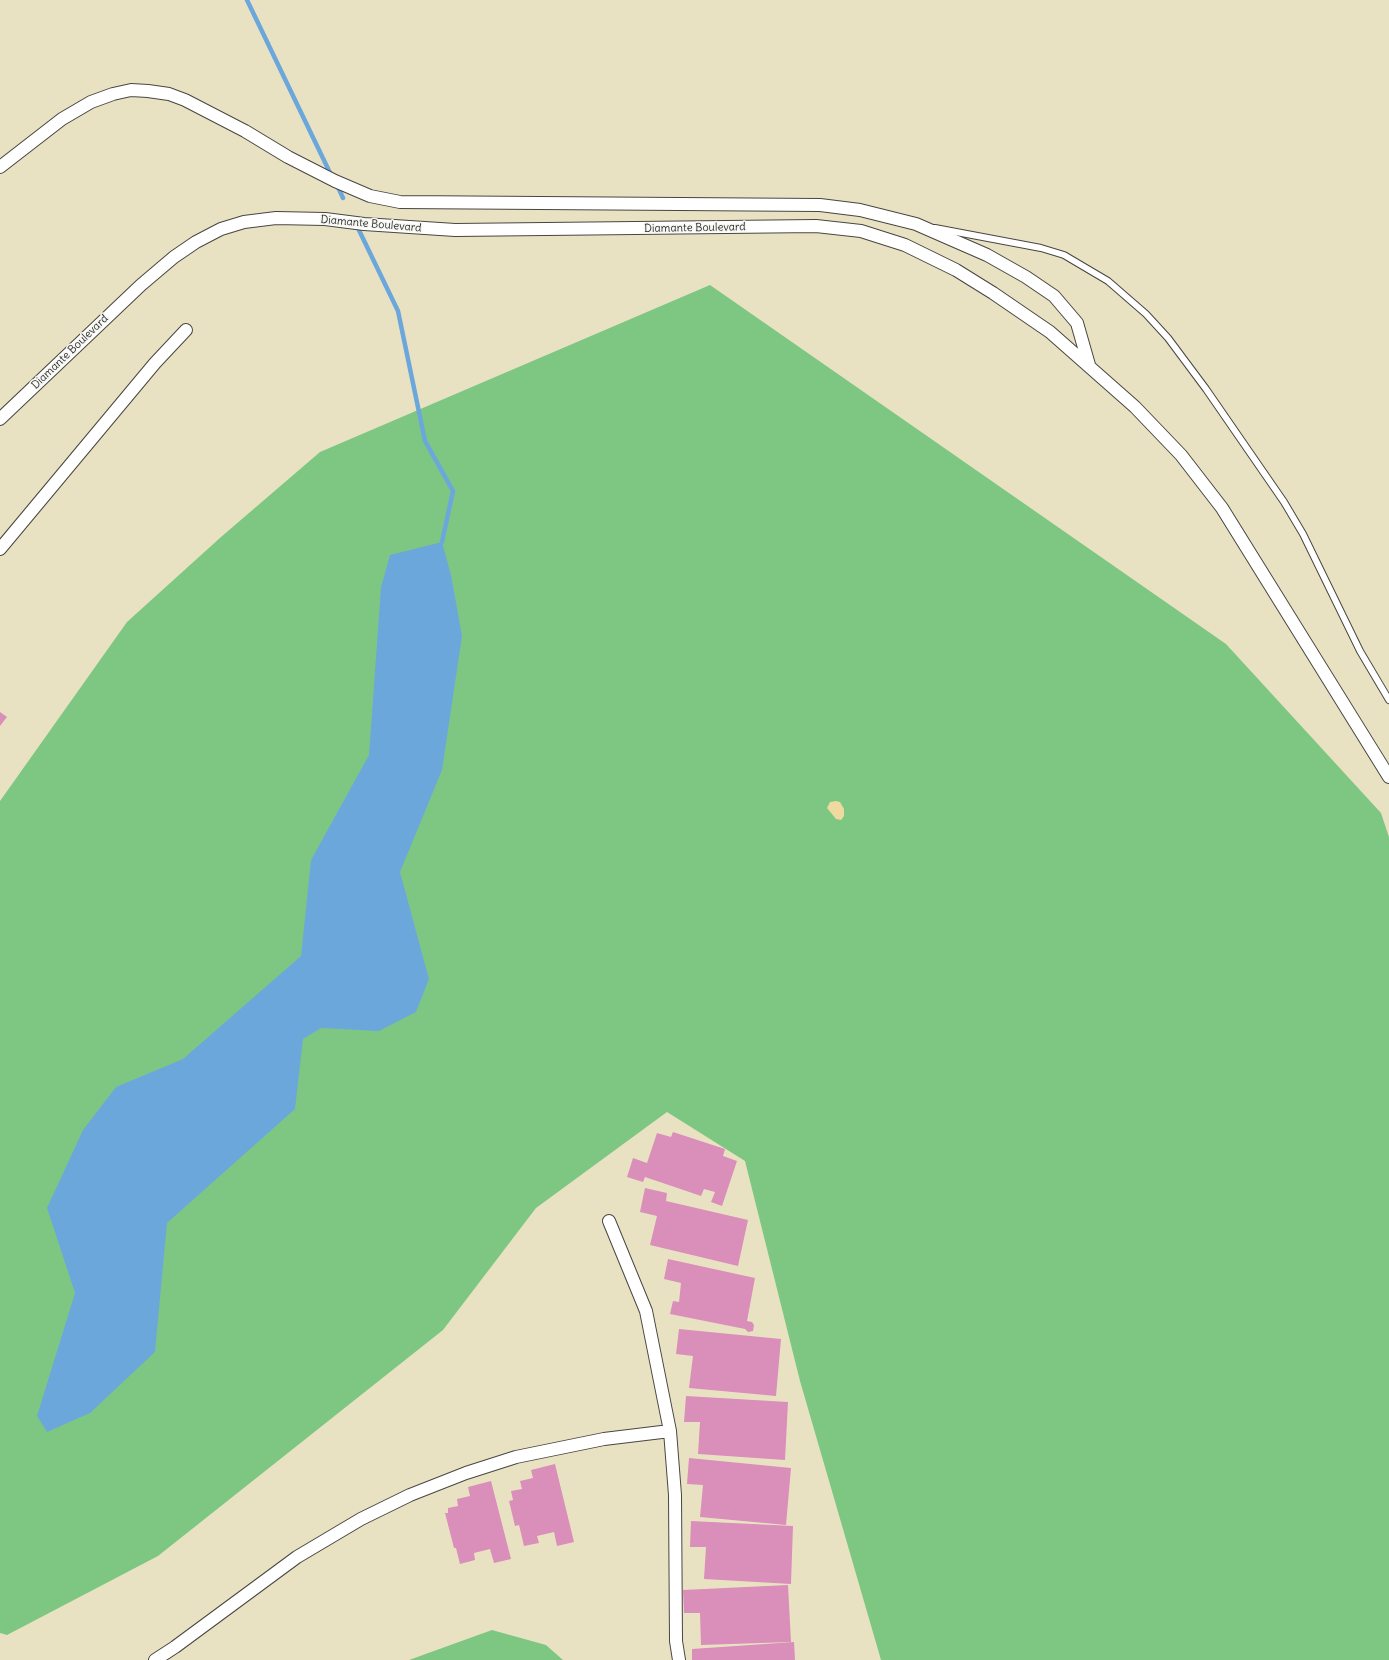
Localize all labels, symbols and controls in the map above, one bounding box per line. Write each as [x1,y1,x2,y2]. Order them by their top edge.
street label: Diamante Boulevard [320,213,422,235]
street label: Diamante Boulevard [644,221,746,235]
street label: Diamante Boulevard [29,312,111,392]

